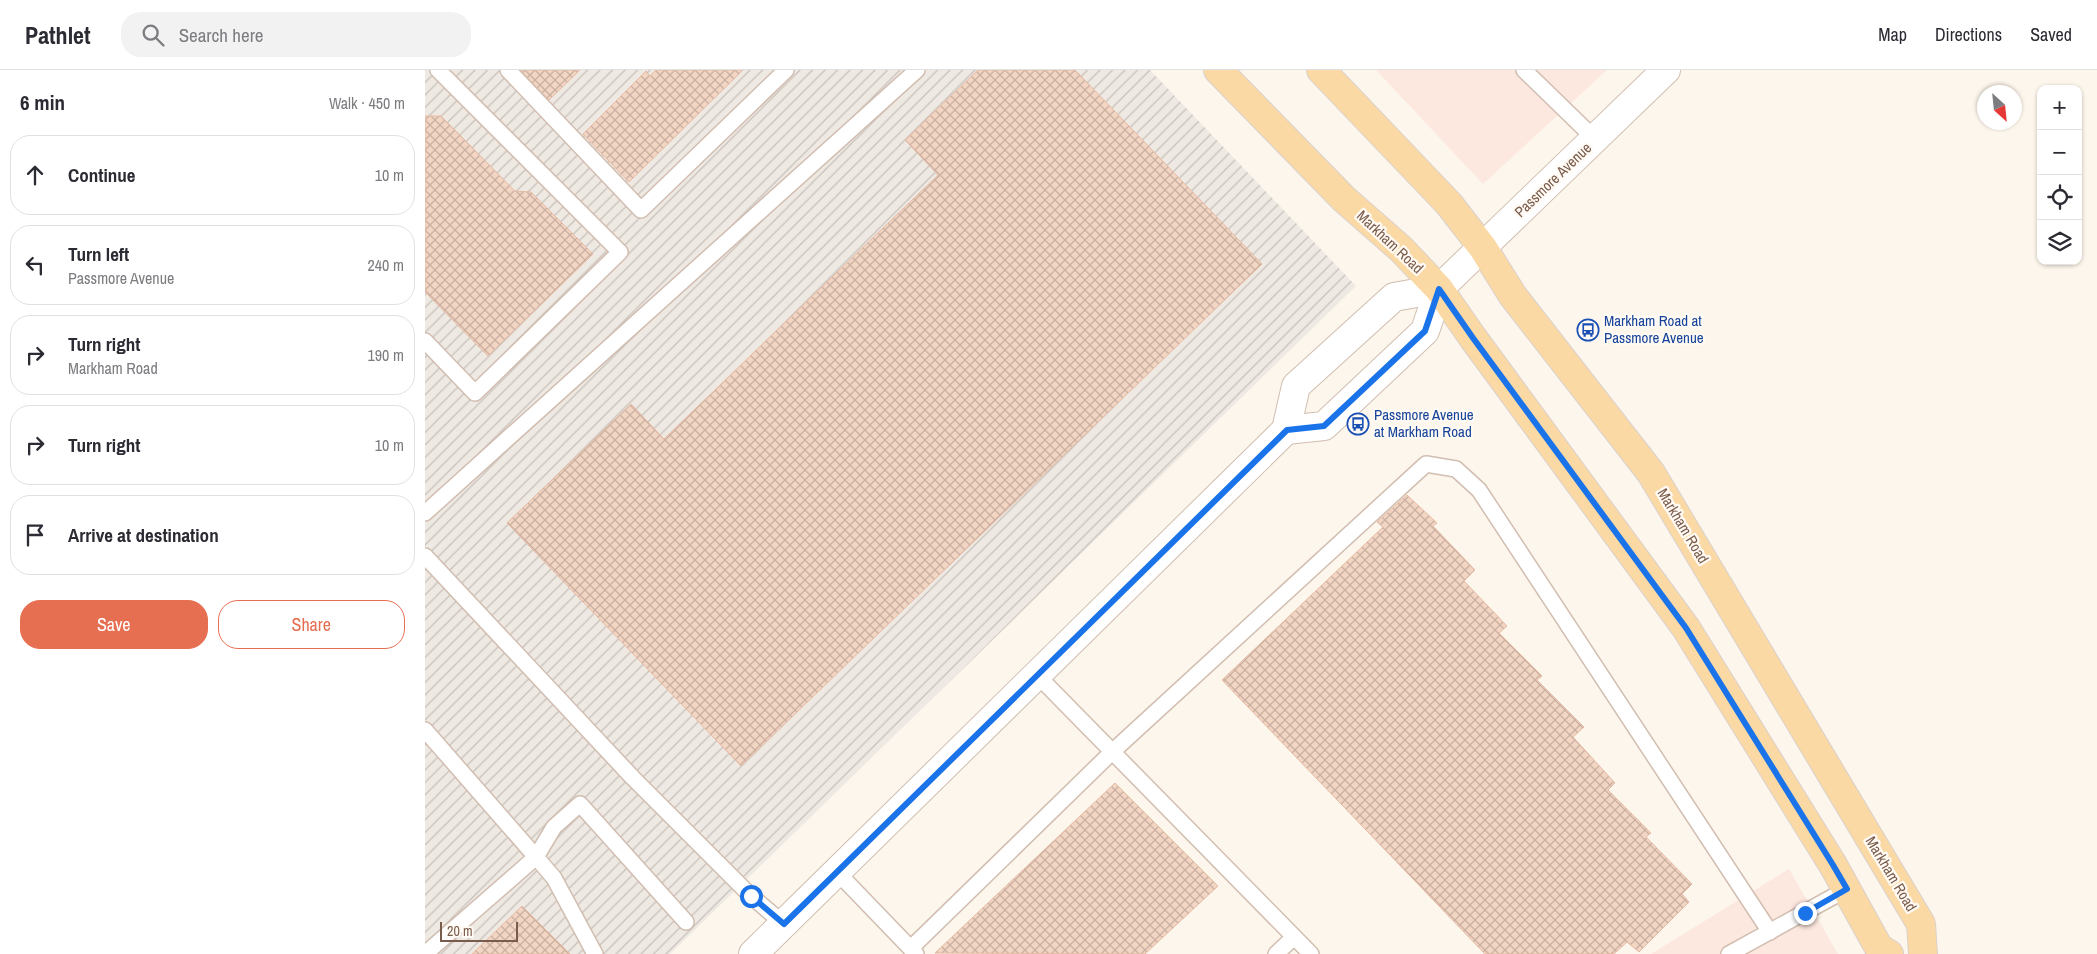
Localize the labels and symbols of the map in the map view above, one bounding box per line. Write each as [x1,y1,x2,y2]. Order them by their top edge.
north arrow [1977,85,2022,130]
street label: Passmore Avenue [1510,137,1596,222]
street label: Markham Road [1352,205,1428,278]
place label: Markham Road at Passmore Avenue [1604,310,1704,348]
bus stop icon: Markham Road at Passmore Avenue [1576,318,1600,342]
place label: Passmore Avenue at Markham Road [1374,404,1474,442]
bus stop icon: Passmore Avenue at Markham Road [1346,412,1370,436]
street label: Markham Road [1653,484,1714,567]
street label: Markham Road [1861,832,1922,915]
route start [740,885,763,908]
route end [1794,902,1817,925]
scale bar [440,919,517,942]

